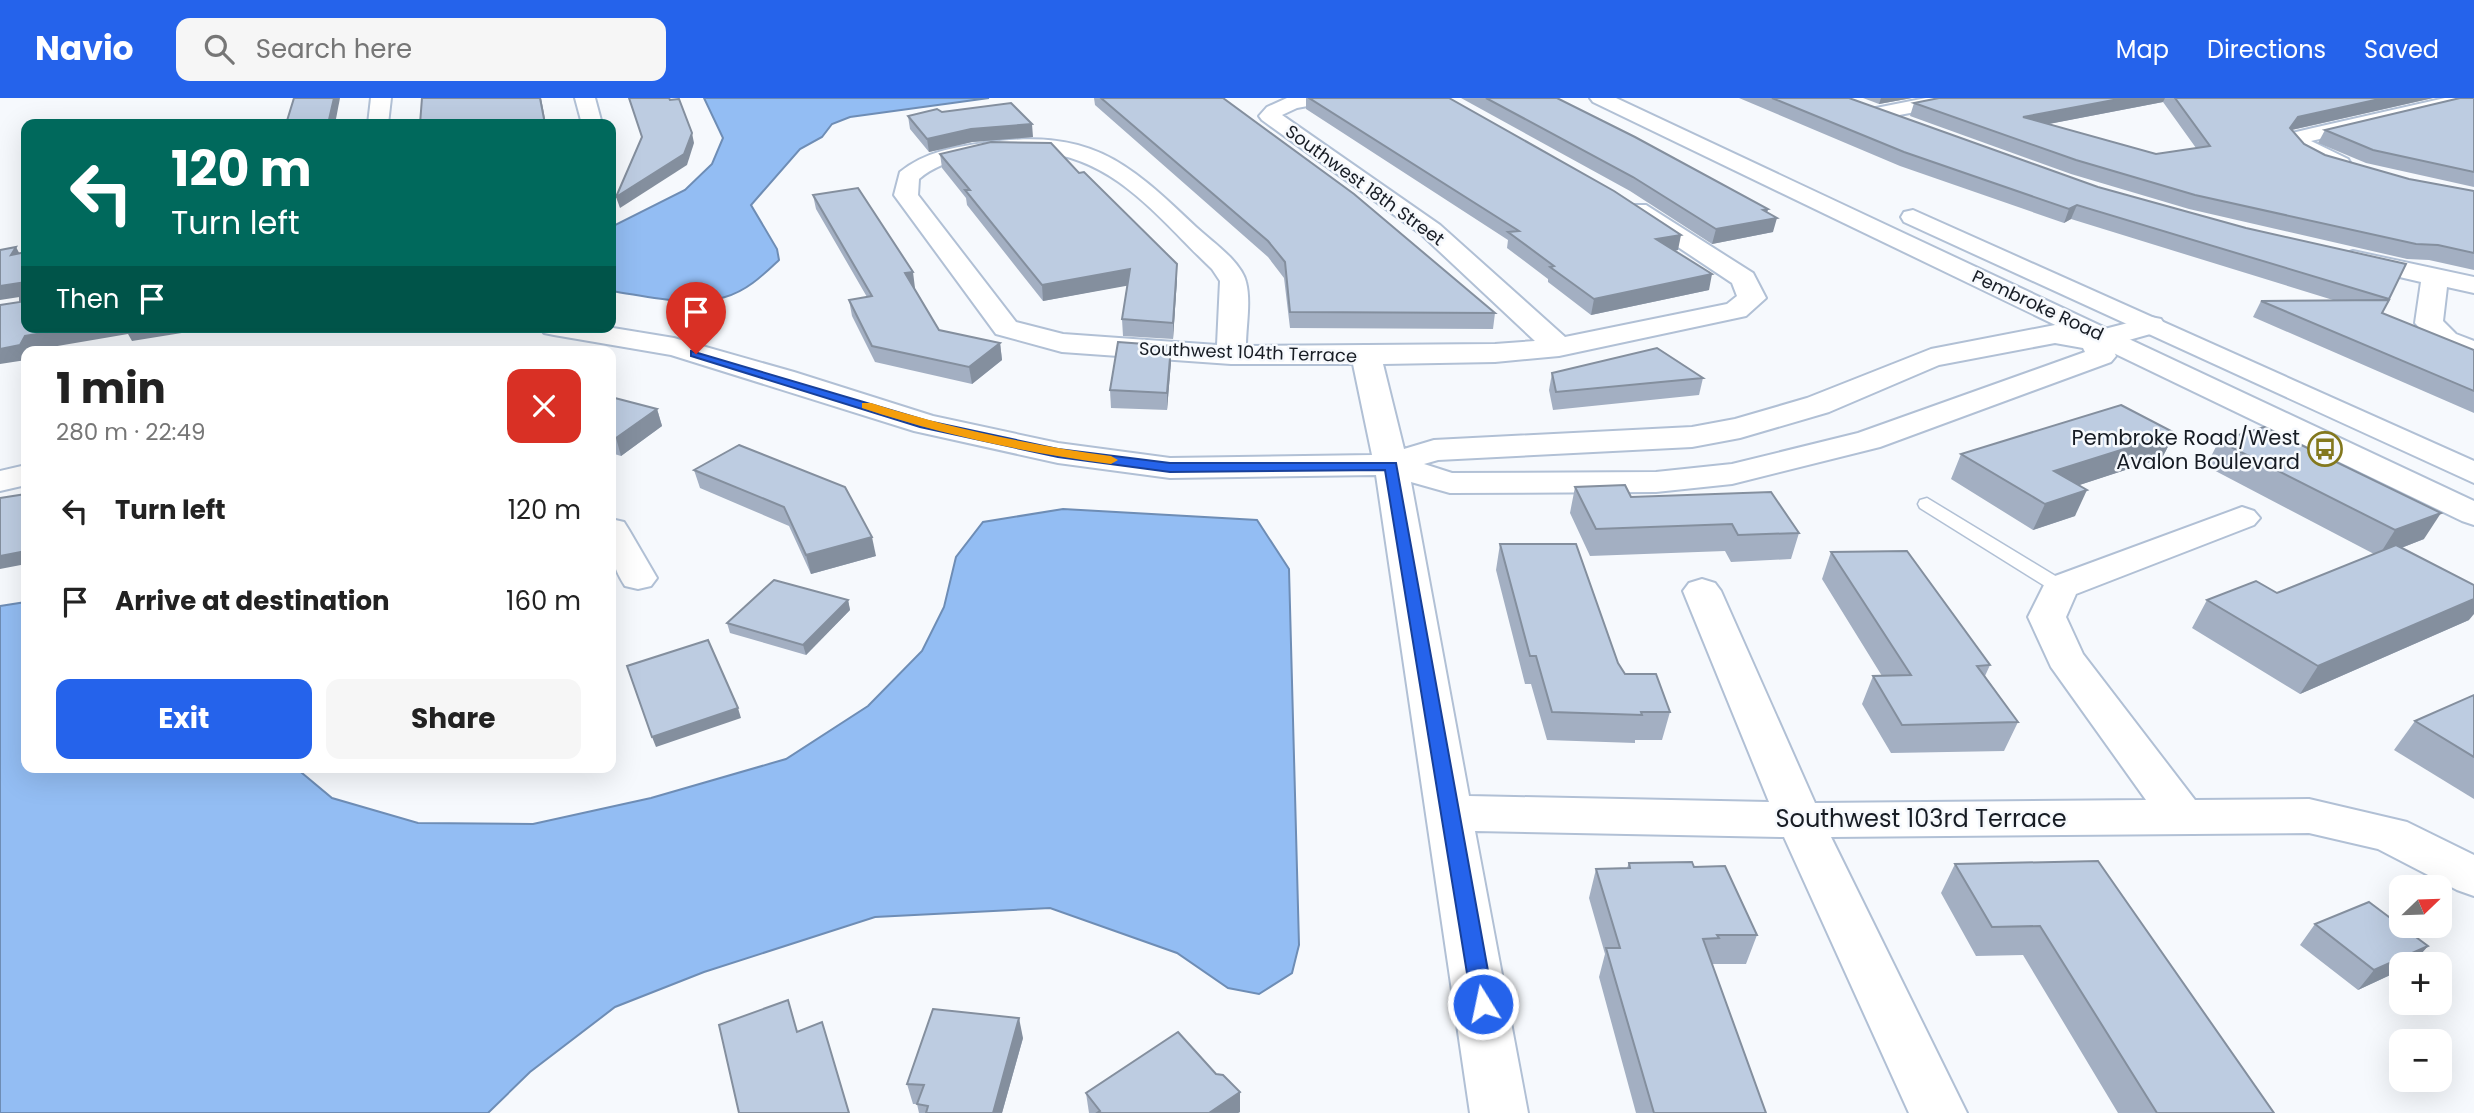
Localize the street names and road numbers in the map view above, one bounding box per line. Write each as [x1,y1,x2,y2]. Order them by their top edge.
street label: Southwest 18th Street [1280,119,1450,251]
street label: Pembroke Road [1968,264,2108,346]
street label: Southwest 104th Terrace [1139,336,1357,368]
street label: Southwest 103rd Terrace [1775,802,2067,835]

